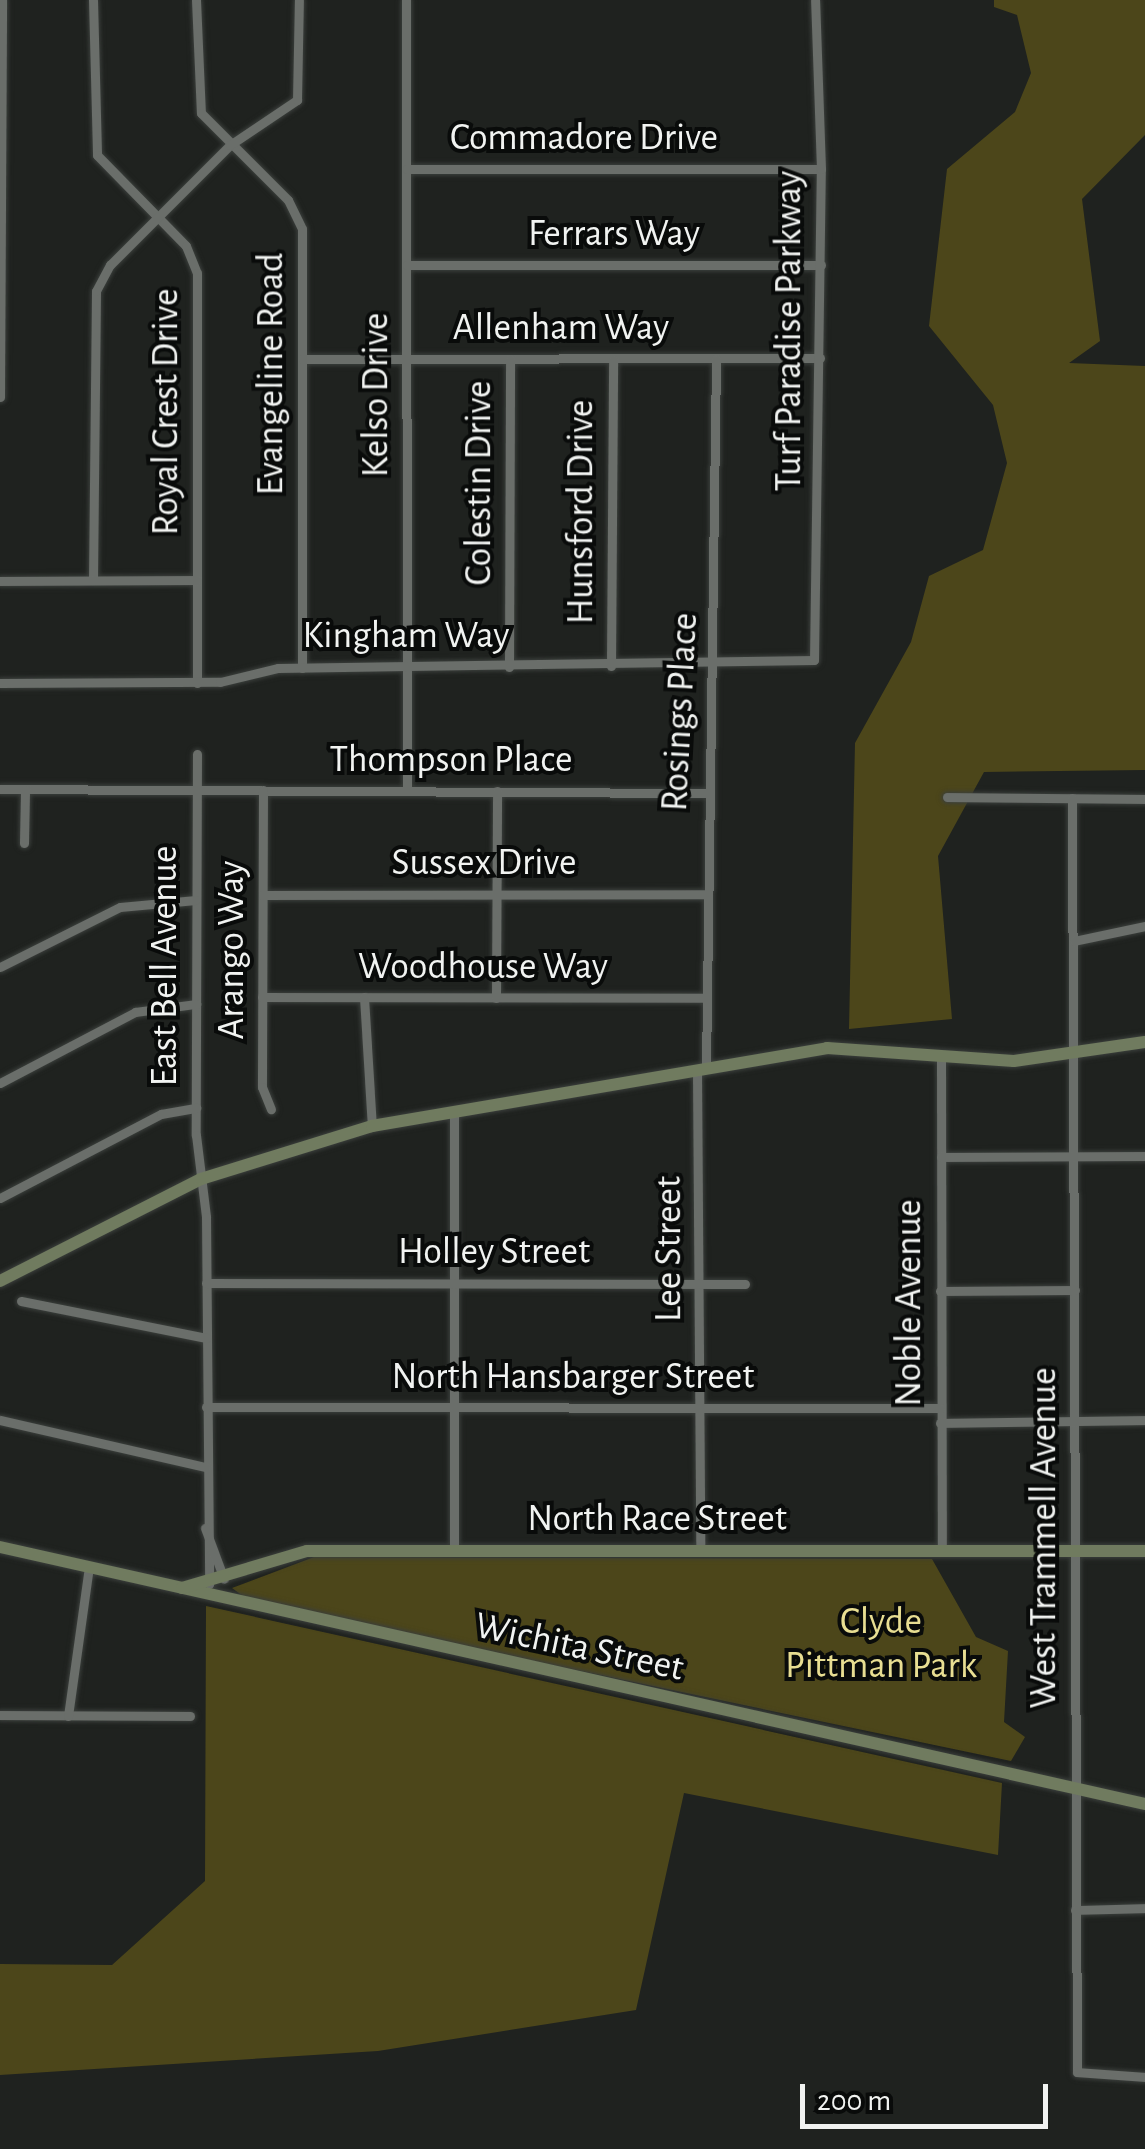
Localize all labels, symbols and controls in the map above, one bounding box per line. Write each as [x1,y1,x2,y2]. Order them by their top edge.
street label: Commadore Drive [450,116,718,162]
street label: Turf Paradise Parkway [767,171,813,491]
street label: Ferrars Way [528,212,700,258]
street label: Evangeline Road [249,253,295,495]
street label: Royal Crest Drive [144,289,190,535]
street label: Allenham Way [453,306,669,352]
street label: Kelso Drive [354,313,400,477]
street label: Colestin Drive [457,381,503,585]
street label: Hunsford Drive [559,400,605,624]
street label: Rosings Place [653,611,709,813]
street label: Kingham Way [303,614,509,660]
street label: Thompson Place [329,738,573,784]
street label: Sussex Drive [392,841,576,887]
street label: East Bell Avenue [143,846,189,1086]
street label: Arango Way [210,861,256,1039]
street label: Woodhouse Way [358,945,608,991]
street label: Lee Street [647,1176,693,1322]
street label: Noble Avenue [887,1199,933,1407]
street label: Holley Street [398,1230,590,1276]
street label: North Hansbarger Street [392,1355,754,1401]
street label: West Trammell Avenue [1022,1367,1068,1709]
street label: North Race Street [527,1497,787,1543]
park label: Clyde Pittman Park [785,1600,977,1690]
street label: Wichita Street [471,1604,687,1692]
scale bar [805,2064,1052,2126]
text: 200 m [817,2086,891,2116]

